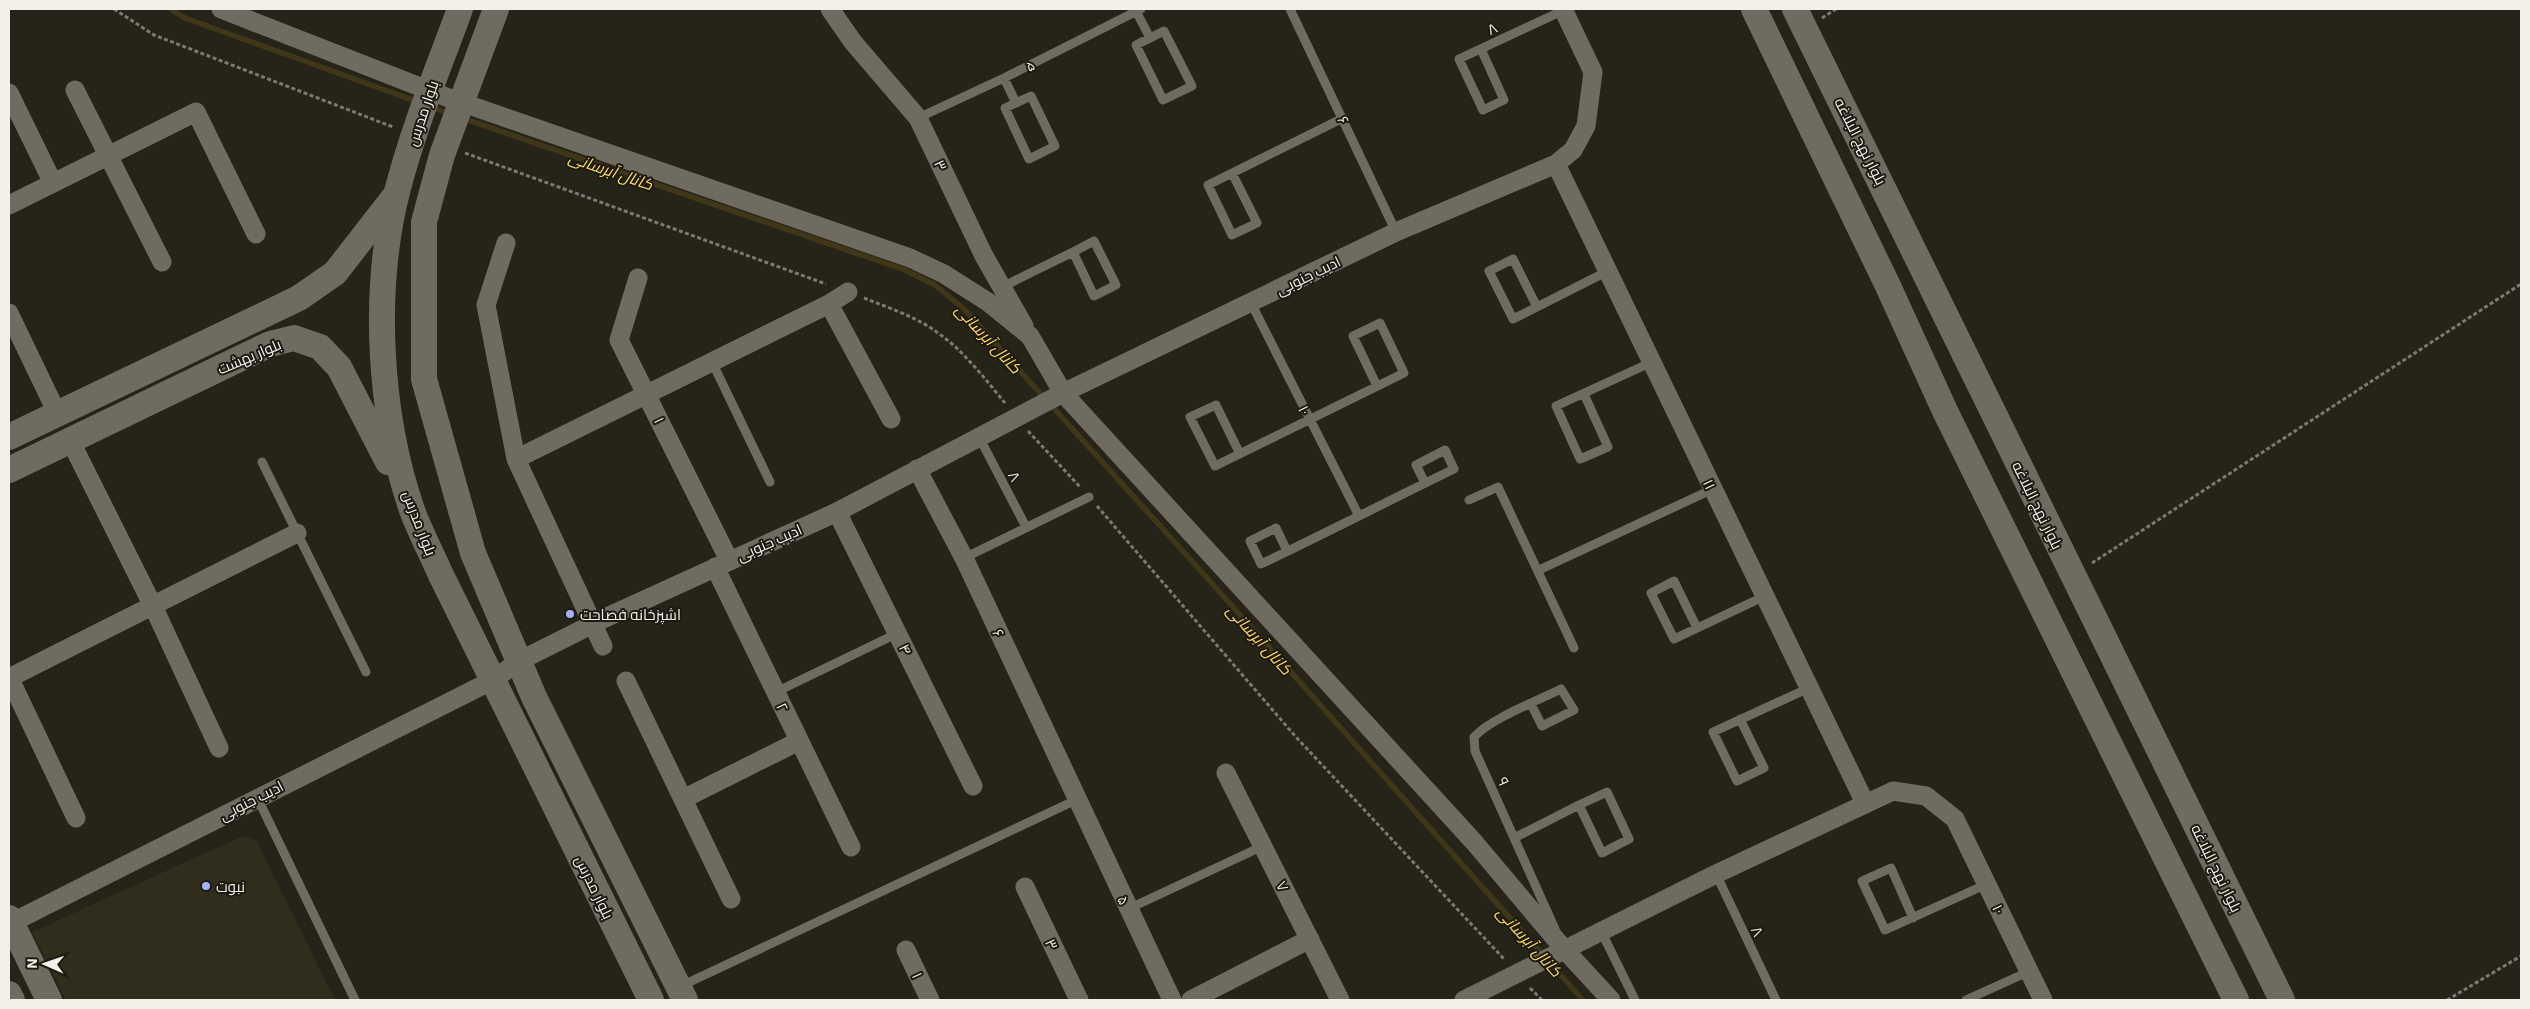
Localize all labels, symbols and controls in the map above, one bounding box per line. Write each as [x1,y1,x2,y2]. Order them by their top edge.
street label: ۸ [1484,18,1500,38]
street label: ۵ [1022,55,1038,75]
street label: بلوار مدرس [402,78,444,149]
street label: بلوار نهج البلاغه [1829,94,1891,189]
street label: ۶ [1334,113,1354,127]
water label: کانال آبرسانی [566,147,656,194]
street label: ۳ [931,157,951,173]
street label: ادیب جنوبی [1273,252,1344,300]
water label: کانال آبرسانی [951,299,1026,377]
street label: بلوار بهشت [214,334,284,379]
street label: ۱۰ [1295,402,1315,418]
street label: ۱ [651,414,669,426]
street label: بلوار نهج البلاغه [2006,458,2067,553]
street label: ۸ [1005,468,1025,484]
street label: ۱۱ [1700,476,1720,492]
street label: بلوار مدرس [397,488,441,559]
street label: ادیب جنوبی [734,520,805,566]
water label: کانال آبرسانی [1223,600,1296,679]
place label: اشپزخانه فصاحت [580,605,681,625]
marker: اشپزخانه فصاحت [564,608,576,620]
street label: ۶ [989,626,1009,640]
street label: ۴ [896,641,916,657]
street label: ۲ [773,700,793,715]
street label: ۹ [1494,774,1514,788]
street label: ادیب جنوبی [216,776,287,826]
street label: بلوار نهج البلاغه [2185,821,2246,916]
street label: بلوار مدرس [570,852,618,923]
place label: نبوت [216,877,245,896]
street label: ۷ [1273,878,1293,894]
marker: نبوت [200,880,212,892]
street label: ۵ [1114,892,1134,908]
street label: ۱۰ [1989,901,2009,917]
water label: کانال آبرسانی [1493,902,1566,981]
street label: ۸ [1748,923,1768,939]
street label: ۳ [1042,936,1062,952]
north arrow [20,939,70,989]
text: N [23,958,40,969]
street label: ۱ [909,969,927,981]

